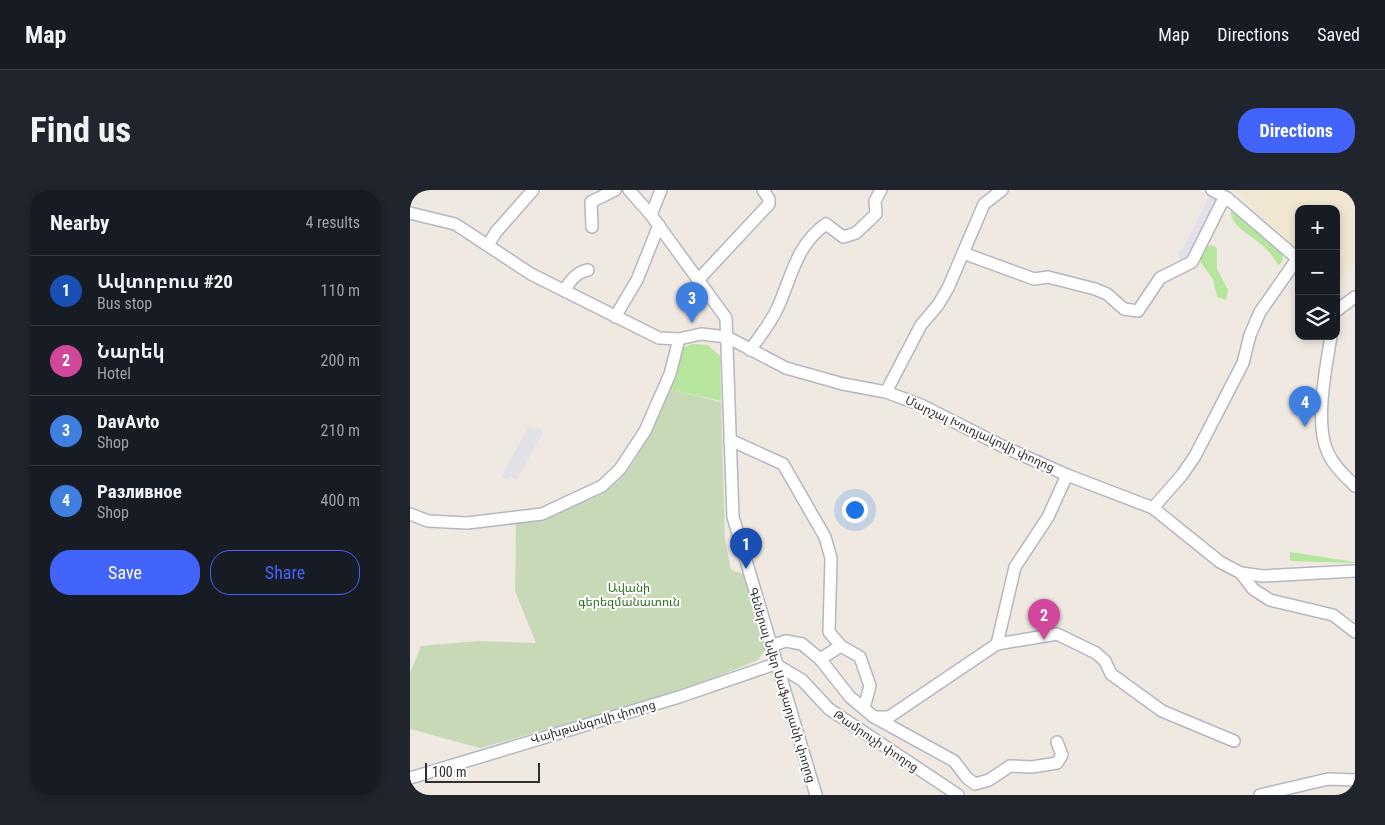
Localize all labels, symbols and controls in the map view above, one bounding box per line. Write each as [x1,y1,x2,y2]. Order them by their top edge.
text: Map [25,21,66,49]
text: Map [1158,24,1189,45]
text: Directions [1217,24,1289,45]
text: Saved [1317,24,1360,45]
button: Directions [1238,108,1355,153]
text: Find us [30,110,131,151]
map controls [1295,205,1340,340]
button: + [1295,205,1340,250]
text: Nearby [50,211,109,235]
text: 4 results [305,213,360,232]
button: − [1295,250,1340,295]
text: Ավտոբուս #20 [97,270,233,293]
text: 1 [62,281,70,300]
text: 110 m [321,281,360,300]
pin: 3 [676,282,708,323]
text: Bus stop [97,294,152,313]
button: layers [1295,295,1340,340]
text: Նարեկ [97,340,165,363]
text: 2 [62,351,70,370]
text: 200 m [321,351,360,370]
text: Hotel [97,364,131,383]
pin: 4 [1289,386,1321,427]
street label: Մարշալ Խուդյակովի փողոց [903,393,1057,475]
text: DavAvto [97,410,160,433]
text: 3 [62,421,70,440]
text: 210 m [321,421,360,440]
text: Shop [97,433,129,452]
text: Разливное [97,480,182,503]
text: 4 [62,491,70,510]
text: 400 m [321,491,360,510]
your location [842,497,868,523]
text: Shop [97,503,129,522]
pin: 1 [730,528,762,569]
button: Save [50,550,200,595]
button: Share [210,550,360,595]
park label: Ավանի գերեզմանատուն [578,581,680,609]
street label: Գեներալ Նվեր Սաֆարյանի փողոց [746,586,818,784]
pin: 2 [1028,599,1060,640]
street label: Վախթանգովի փողոց [529,697,657,747]
street label: Թամրուչի փողոց [831,707,921,775]
scale bar [425,760,540,783]
text: 100 m [432,764,467,780]

